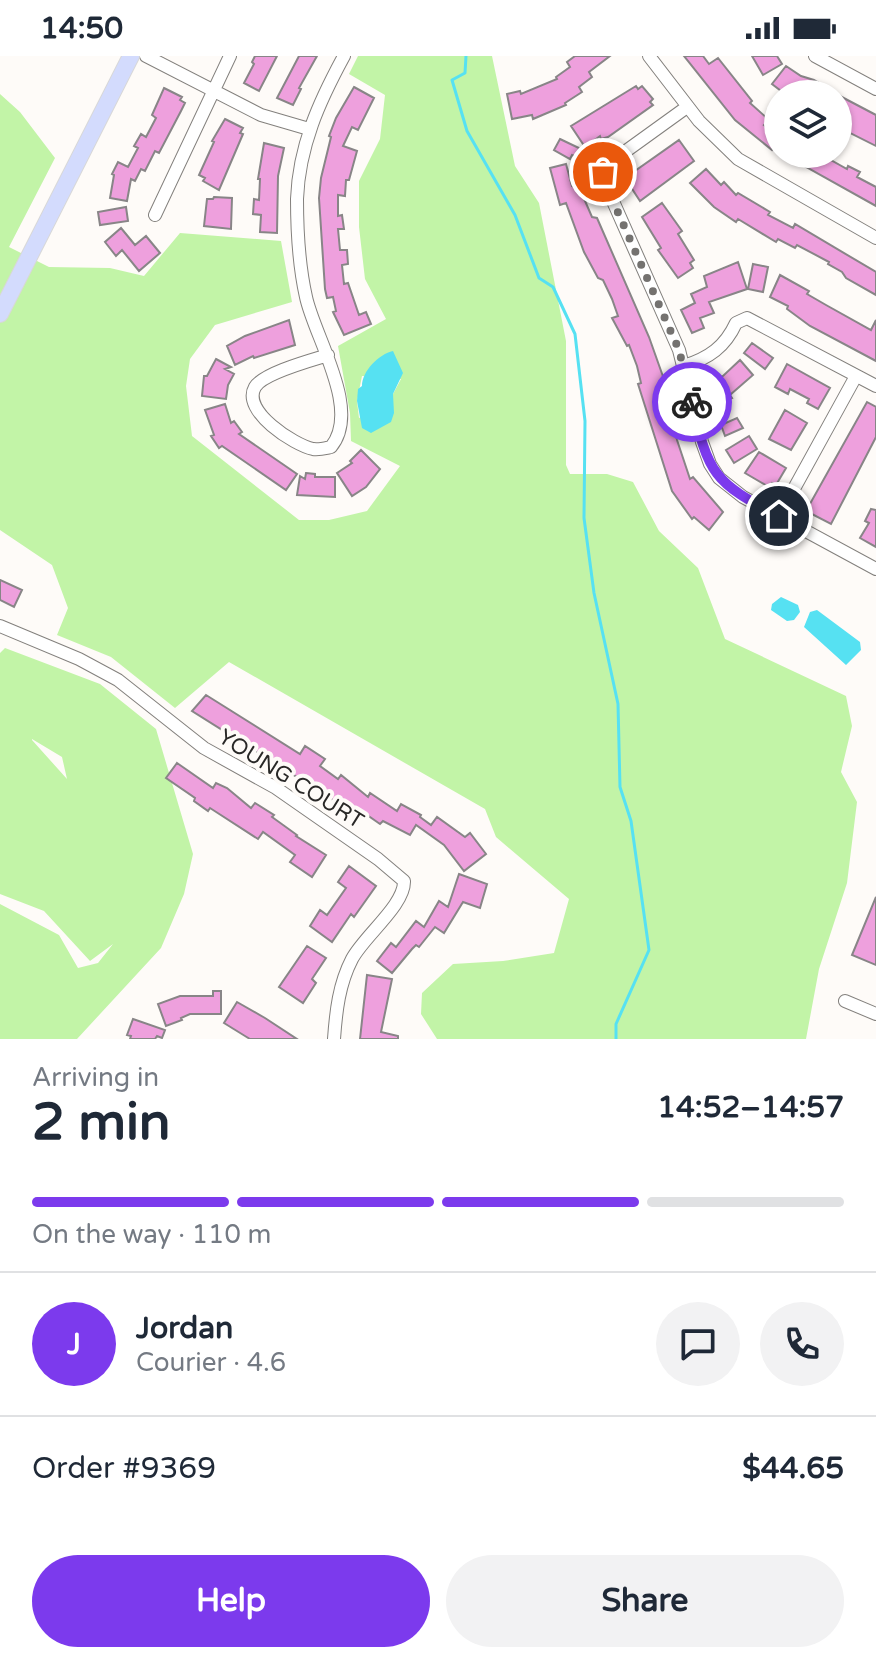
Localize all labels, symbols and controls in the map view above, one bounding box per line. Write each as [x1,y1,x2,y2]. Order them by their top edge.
text: 14:50 [40,10,123,47]
map controls [764,80,852,168]
button: layers [764,80,852,168]
pin [569,138,637,206]
icon: bag [581,150,625,194]
courier [652,362,732,442]
icon: bike [670,380,714,424]
pin [745,482,813,550]
icon: home [757,494,801,538]
street label: YOUNG COURT [214,724,369,834]
text: Arriving in [32,1062,159,1093]
text: 14:52–14:57 [657,1089,844,1126]
text: 2 min [32,1091,171,1154]
text: On the way · 110 m [32,1219,271,1250]
button: chat [656,1302,740,1386]
button: phone [760,1302,844,1386]
text: Jordan [136,1310,233,1347]
text: J [67,1326,81,1363]
text: Courier · 4.6 [136,1347,286,1378]
text: Order #9369 [32,1450,216,1487]
text: $44.65 [742,1450,844,1487]
button: Help [32,1555,430,1647]
button: Share [446,1555,844,1647]

